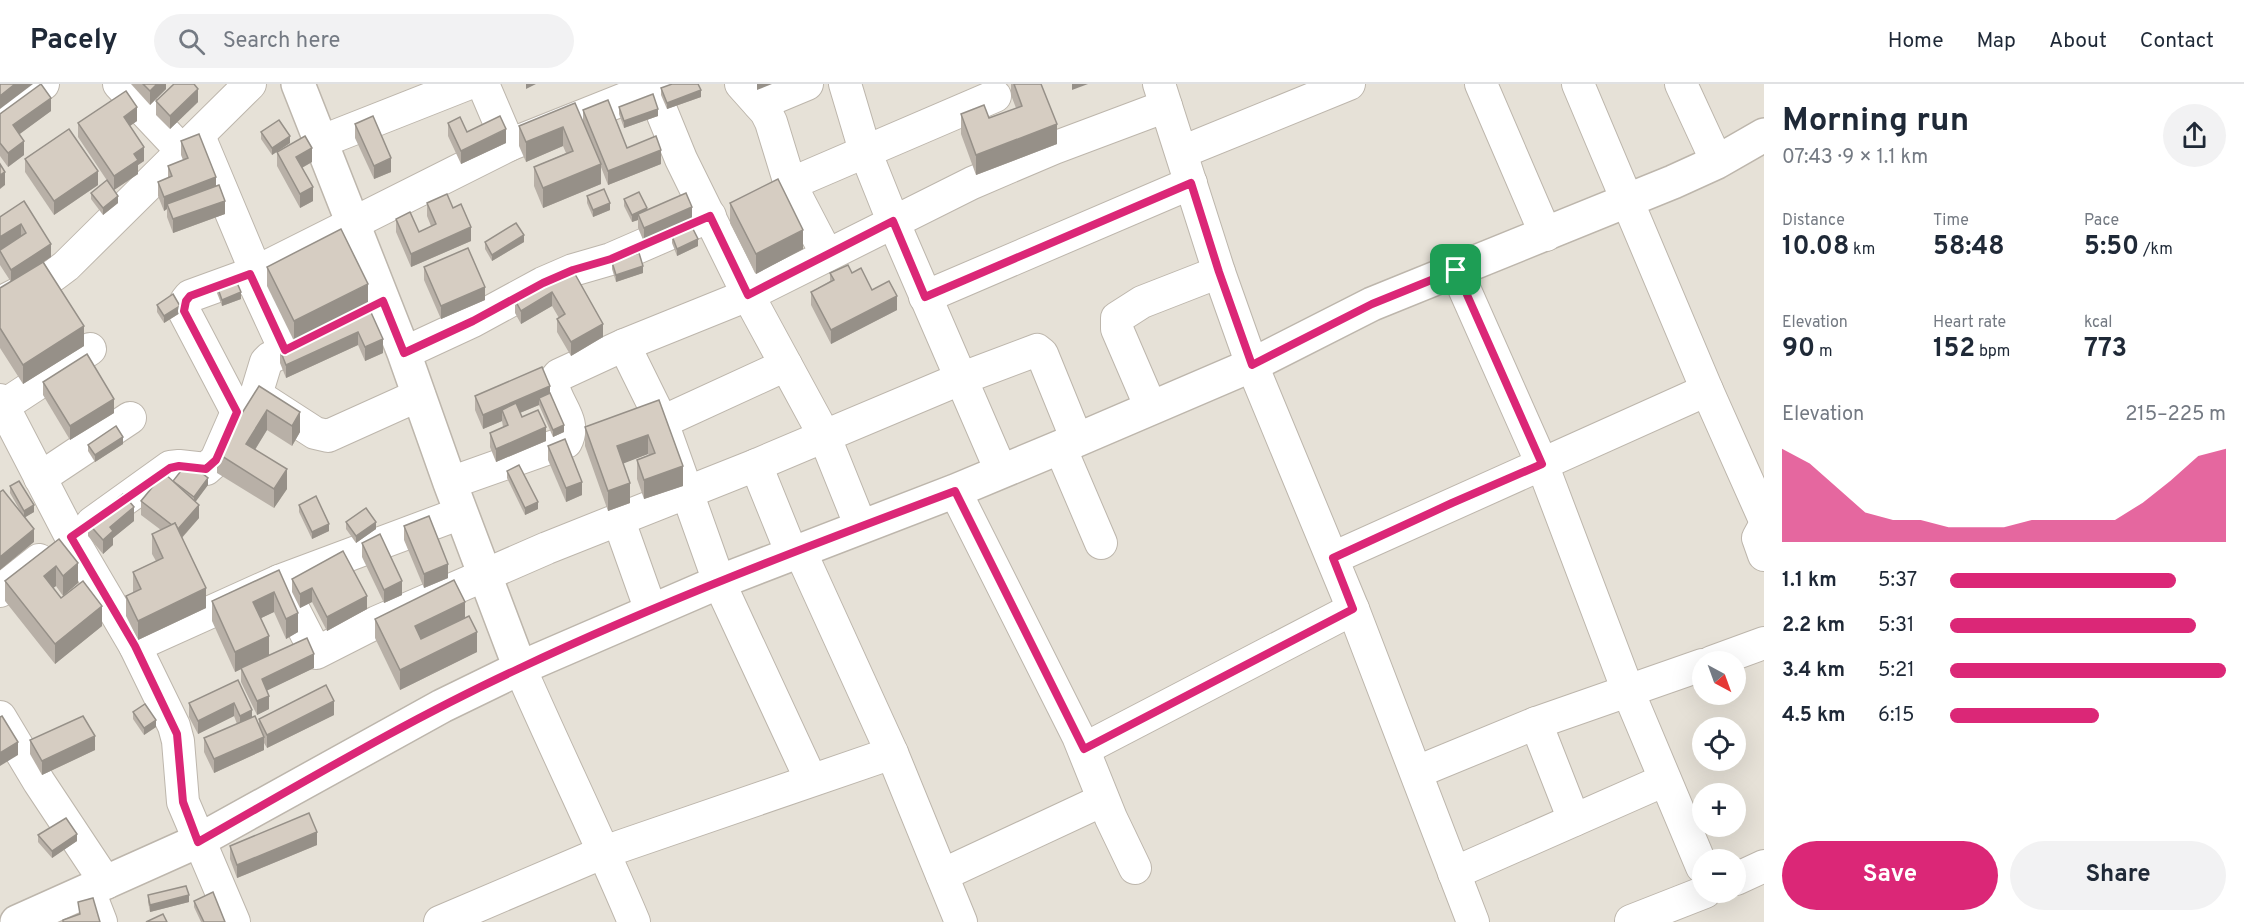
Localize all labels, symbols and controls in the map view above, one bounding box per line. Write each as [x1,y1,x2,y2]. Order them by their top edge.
search box [154,14,574,68]
text: Pacely [30,23,118,59]
icon: search [175,25,208,58]
text: Search here [223,28,340,55]
text: Home [1888,28,1944,55]
text: Map [1977,28,2016,55]
text: About [2049,28,2107,55]
text: Contact [2140,28,2214,55]
text: Morning run [1782,101,1969,143]
button: share [2163,104,2226,167]
text: 07:43 · 9 × 1.1 km [1782,145,1928,171]
text: Distance [1782,211,1845,231]
text: Time [1933,211,1969,231]
text: Pace [2084,211,2119,231]
text: 10.08 [1782,231,1849,264]
text: 58:48 [1933,231,2005,264]
text: 5:50 [2084,231,2139,264]
text: km [1849,240,1875,260]
text: /km [2139,240,2173,260]
pin [1430,244,1481,295]
icon: arrive [1439,253,1472,286]
text: Elevation [1782,313,1848,333]
text: Heart rate [1933,313,2006,333]
text: kcal [2084,313,2112,333]
text: 90 [1782,333,1815,366]
text: 152 [1933,333,1975,366]
text: 773 [2084,333,2127,366]
text: m [1815,342,1832,362]
text: bpm [1975,342,2010,362]
text: Elevation [1782,402,1864,428]
text: 215–225 m [2125,402,2226,428]
text: 1.1 km [1782,568,1837,594]
text: 5:37 [1878,568,1917,594]
text: 2.2 km [1782,613,1845,639]
text: 5:31 [1878,613,1914,639]
north arrow [1692,651,1746,705]
map controls [1692,651,1746,903]
text: 3.4 km [1782,658,1845,684]
text: 5:21 [1878,658,1915,684]
text: 4.5 km [1782,703,1846,729]
text: 6:15 [1878,703,1914,729]
button: locate [1692,717,1746,771]
button: + [1692,783,1746,837]
button: Save [1782,841,1998,910]
button: Share [2010,841,2226,910]
button: − [1692,849,1746,903]

